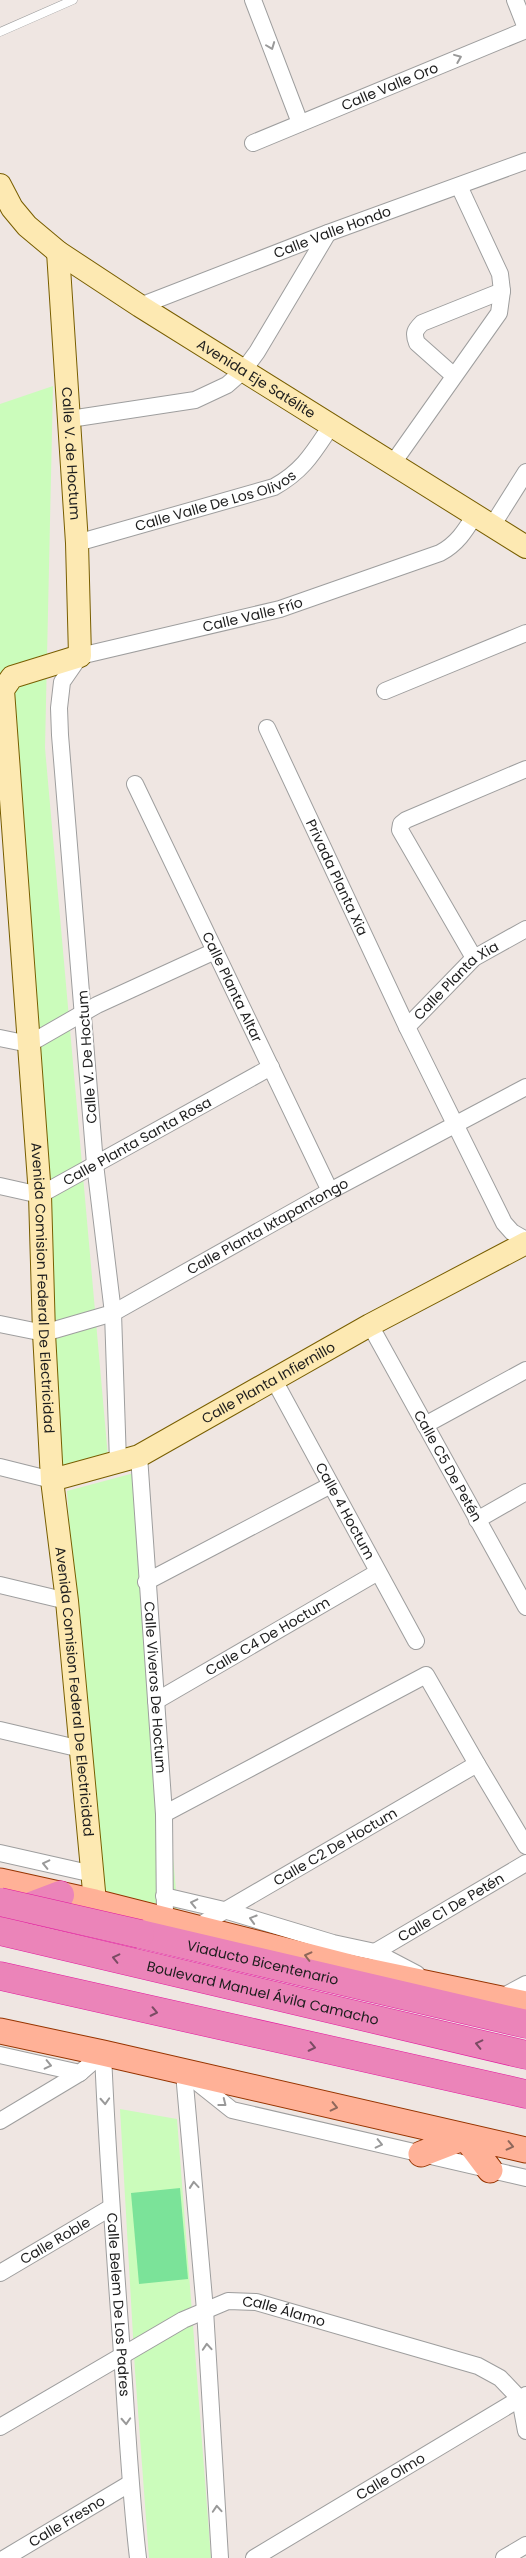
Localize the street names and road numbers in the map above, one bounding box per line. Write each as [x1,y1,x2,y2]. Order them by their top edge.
street label: Calle Valle Oro [338,57,441,115]
street label: Calle Valle Hondo [271,201,394,263]
street label: Avenida Eje Satélite [193,334,320,423]
street label: Calle V. de Hoctum [57,386,85,521]
street label: Calle Valle De Los Olivos [133,465,300,536]
street label: Calle Valle Frío [201,592,305,637]
street label: Privada Planta Xia [301,816,373,939]
street label: Calle Planta Altar [197,928,267,1046]
street label: Calle Planta Xia [409,936,502,1024]
street label: Calle V. De Hoctum [72,990,102,1124]
street label: Calle Planta Santa Rosa [59,1092,215,1190]
street label: Avenida Comision Federal De Electricidad [26,1142,59,1434]
street label: Calle Planta Ixtapantongo [183,1173,352,1279]
street label: Calle Planta Infiernillo [198,1337,339,1428]
street label: Calle C5 De Petén [409,1406,487,1525]
street label: Calle 4 Hoctum [311,1459,380,1563]
street label: Avenida Comision Federal De Electricidad [50,1545,99,1837]
street label: Calle C4 De Hoctum [202,1592,334,1680]
street label: Calle Viveros De Hoctum [139,1601,171,1774]
street label: Calle C2 De Hoctum [269,1803,401,1890]
street label: Calle C1 De Petén [394,1868,508,1947]
street label: Viaducto Bicentenario [185,1935,341,1990]
street label: Boulevard Manuel Ávila Camacho [145,1956,381,2030]
street label: Calle Roble [16,2212,94,2269]
street label: Calle Belem De Los Padres [102,2212,135,2397]
street label: Calle Álamo [242,2292,328,2332]
street label: Calle Olmo [352,2448,429,2505]
street label: Calle Fresno [25,2491,109,2552]

